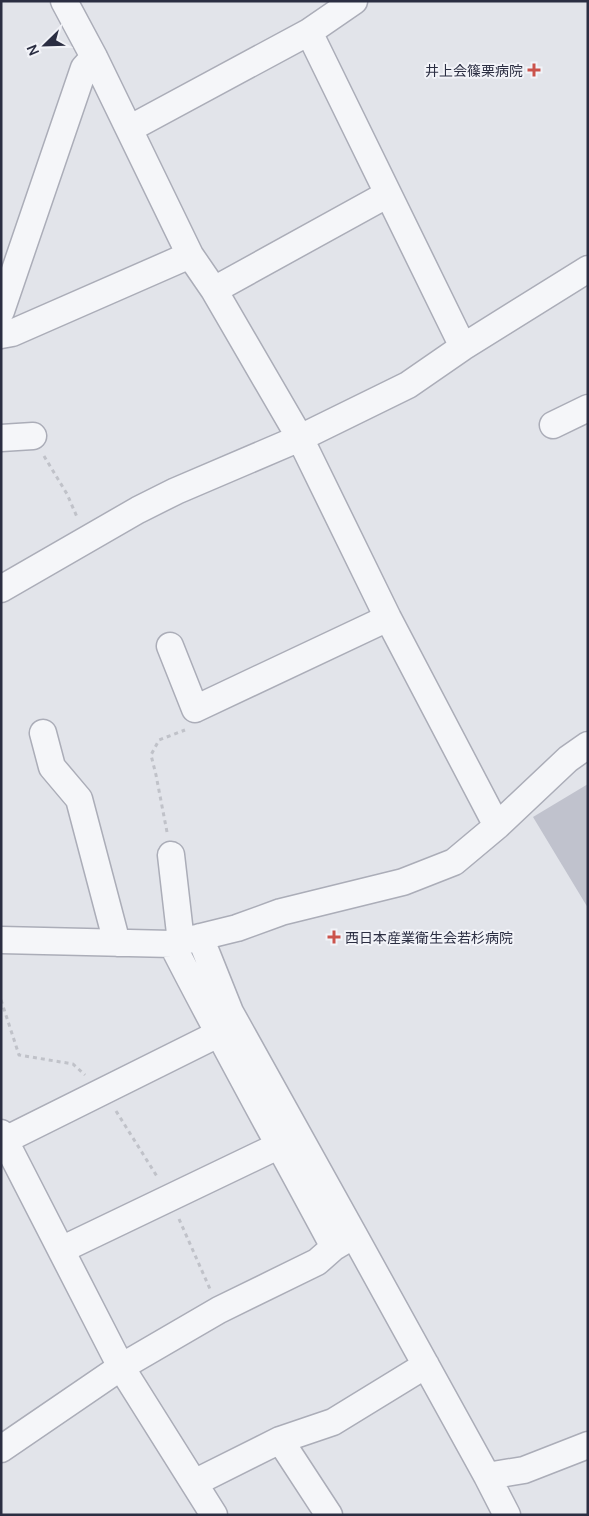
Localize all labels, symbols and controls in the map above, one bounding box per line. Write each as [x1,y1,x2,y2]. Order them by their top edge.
north arrow [20,20,70,70]
text: N [22,42,43,59]
place label: 井上会篠栗病院 [425,61,523,80]
marker: 井上会篠栗病院 [527,63,541,77]
place label: 西日本産業衛生会若杉病院 [345,928,513,947]
marker: 西日本産業衛生会若杉病院 [327,930,341,944]

